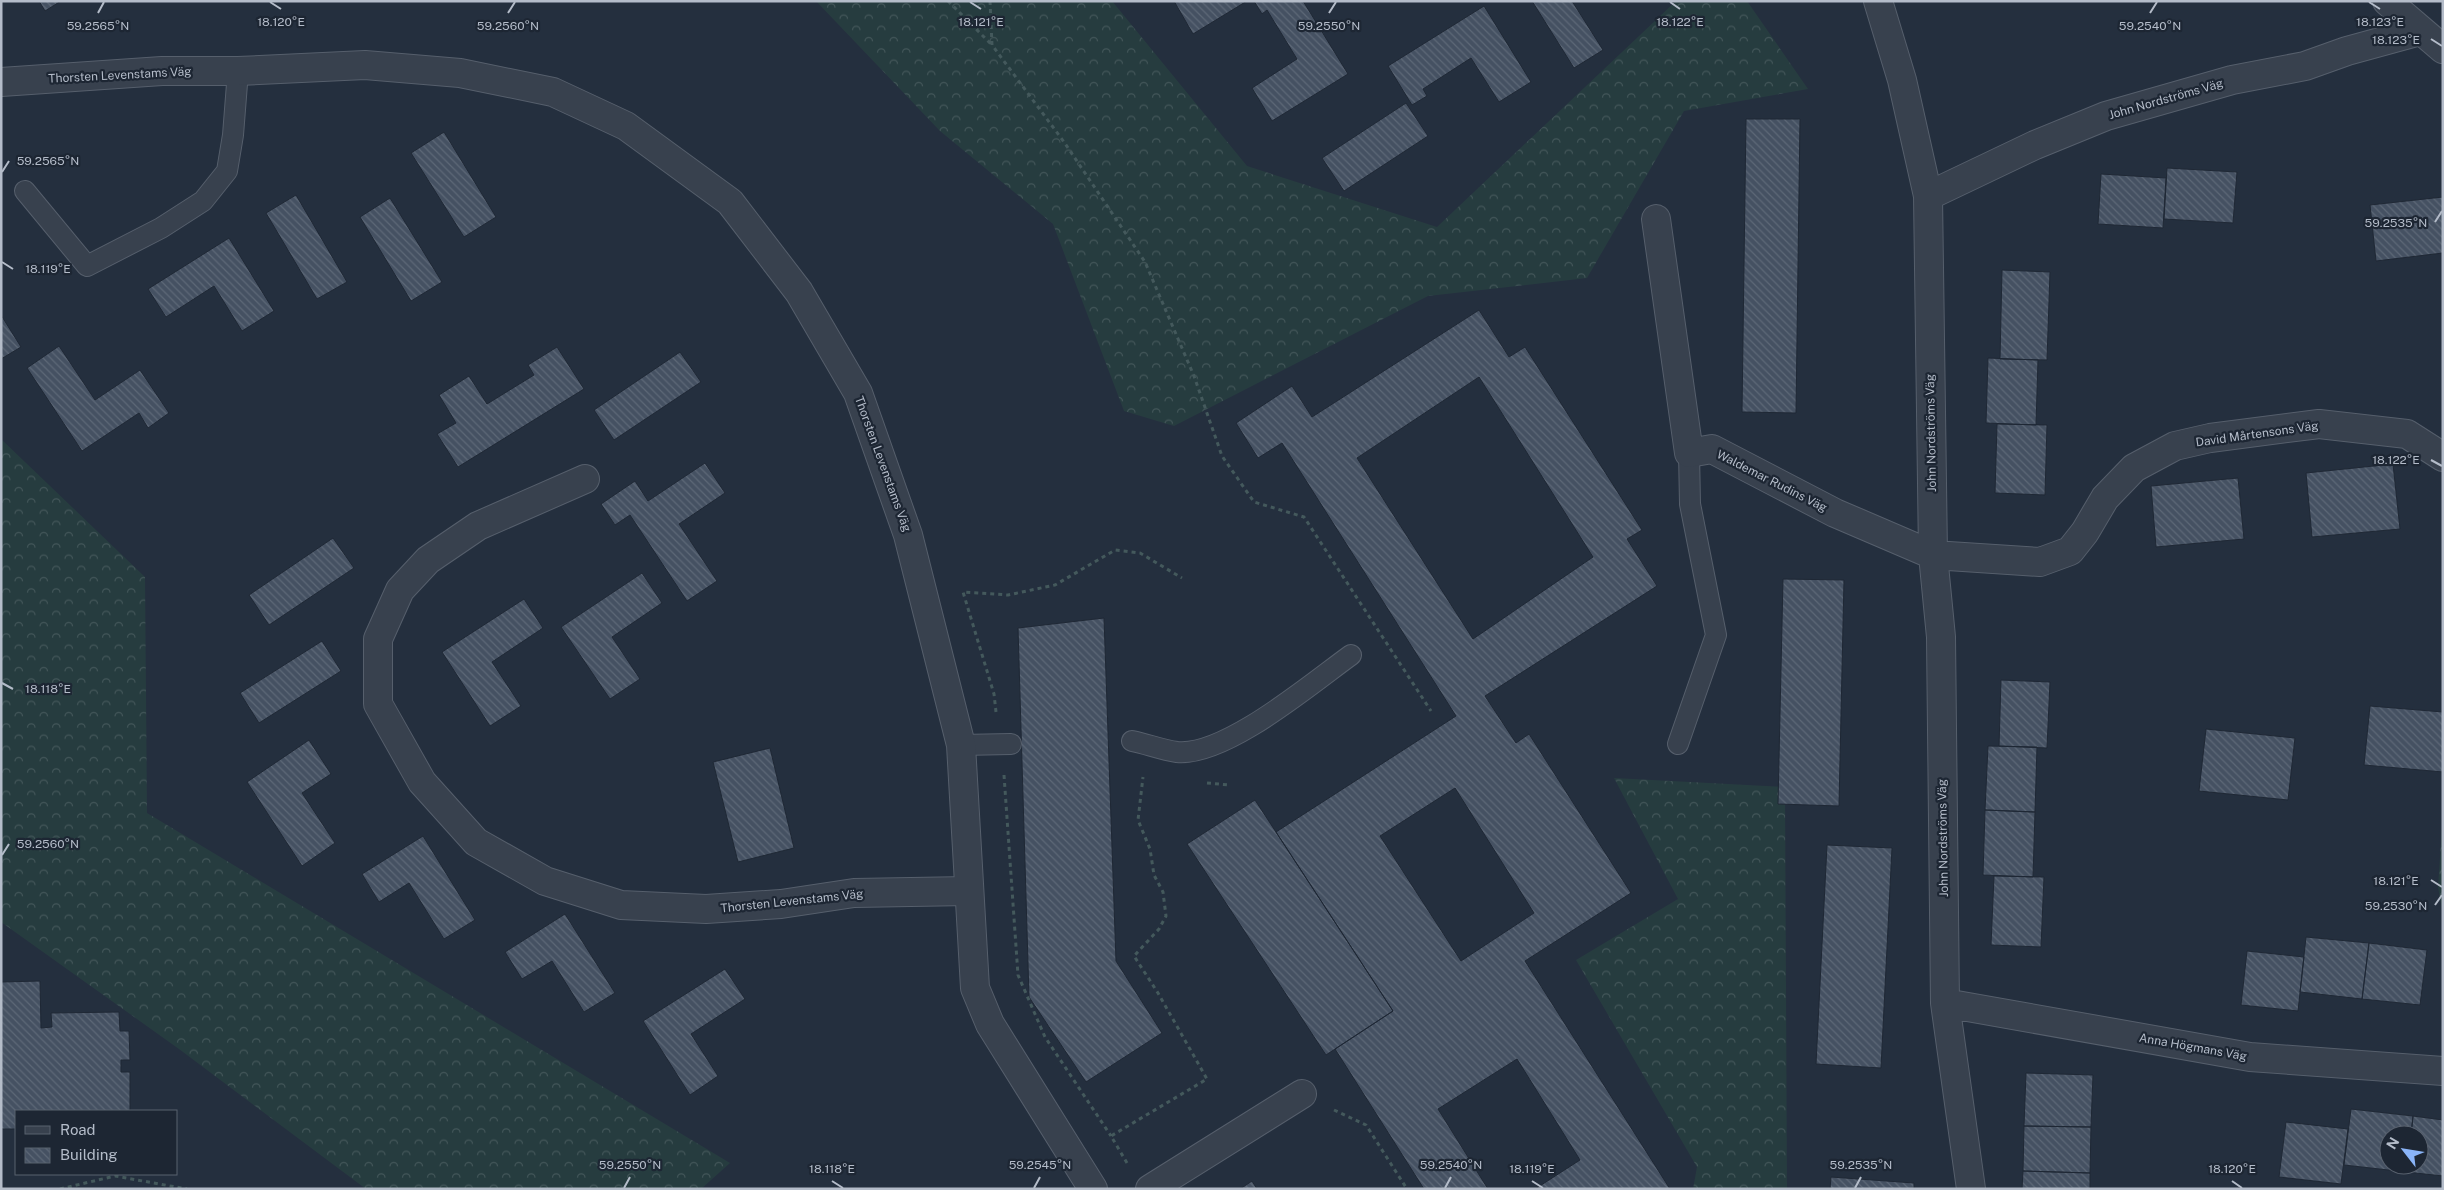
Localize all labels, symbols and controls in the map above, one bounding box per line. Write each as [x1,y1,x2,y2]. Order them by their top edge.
text: 18.120°E [257,15,305,29]
text: 18.121°E [958,15,1004,29]
text: 18.122°E [1656,15,1704,29]
text: 18.123°E [2356,15,2404,29]
text: 59.2565°N [67,19,129,33]
text: 59.2560°N [477,19,539,33]
text: 59.2550°N [1298,19,1360,33]
text: 59.2540°N [2119,19,2181,33]
text: 18.123°E [2372,33,2420,47]
street label: Thorsten Levenstams Väg [48,64,192,86]
street label: John Nordströms Väg [2107,76,2225,122]
text: 59.2565°N [17,154,79,168]
text: 59.2535°N [2365,216,2427,230]
text: 18.119°E [25,262,71,276]
street label: John Nordströms Väg [1923,374,1939,492]
street label: Thorsten Levenstams Väg [852,394,914,534]
street label: David Mårtensons Väg [2195,418,2319,450]
street label: Waldemar Rudins Väg [1715,447,1829,515]
text: 18.122°E [2372,453,2420,467]
text: 18.118°E [25,682,71,696]
street label: John Nordströms Väg [1935,779,1951,897]
text: 59.2560°N [17,837,79,851]
text: 18.121°E [2373,874,2419,888]
street label: Thorsten Levenstams Väg [720,887,864,915]
text: 59.2530°N [2365,899,2427,913]
street label: Anna Högmans Väg [2138,1031,2248,1063]
legend [15,1110,178,1175]
text: Road [60,1121,96,1138]
north arrow [2379,1125,2429,1175]
text: N [2383,1134,2403,1152]
text: Building [60,1146,118,1163]
text: 59.2550°N [599,1158,661,1172]
text: 59.2545°N [1009,1158,1071,1172]
text: 59.2540°N [1420,1158,1482,1172]
text: 59.2535°N [1830,1158,1892,1172]
text: 18.118°E [809,1162,855,1176]
text: 18.119°E [1509,1162,1555,1176]
text: 18.120°E [2208,1162,2256,1176]

